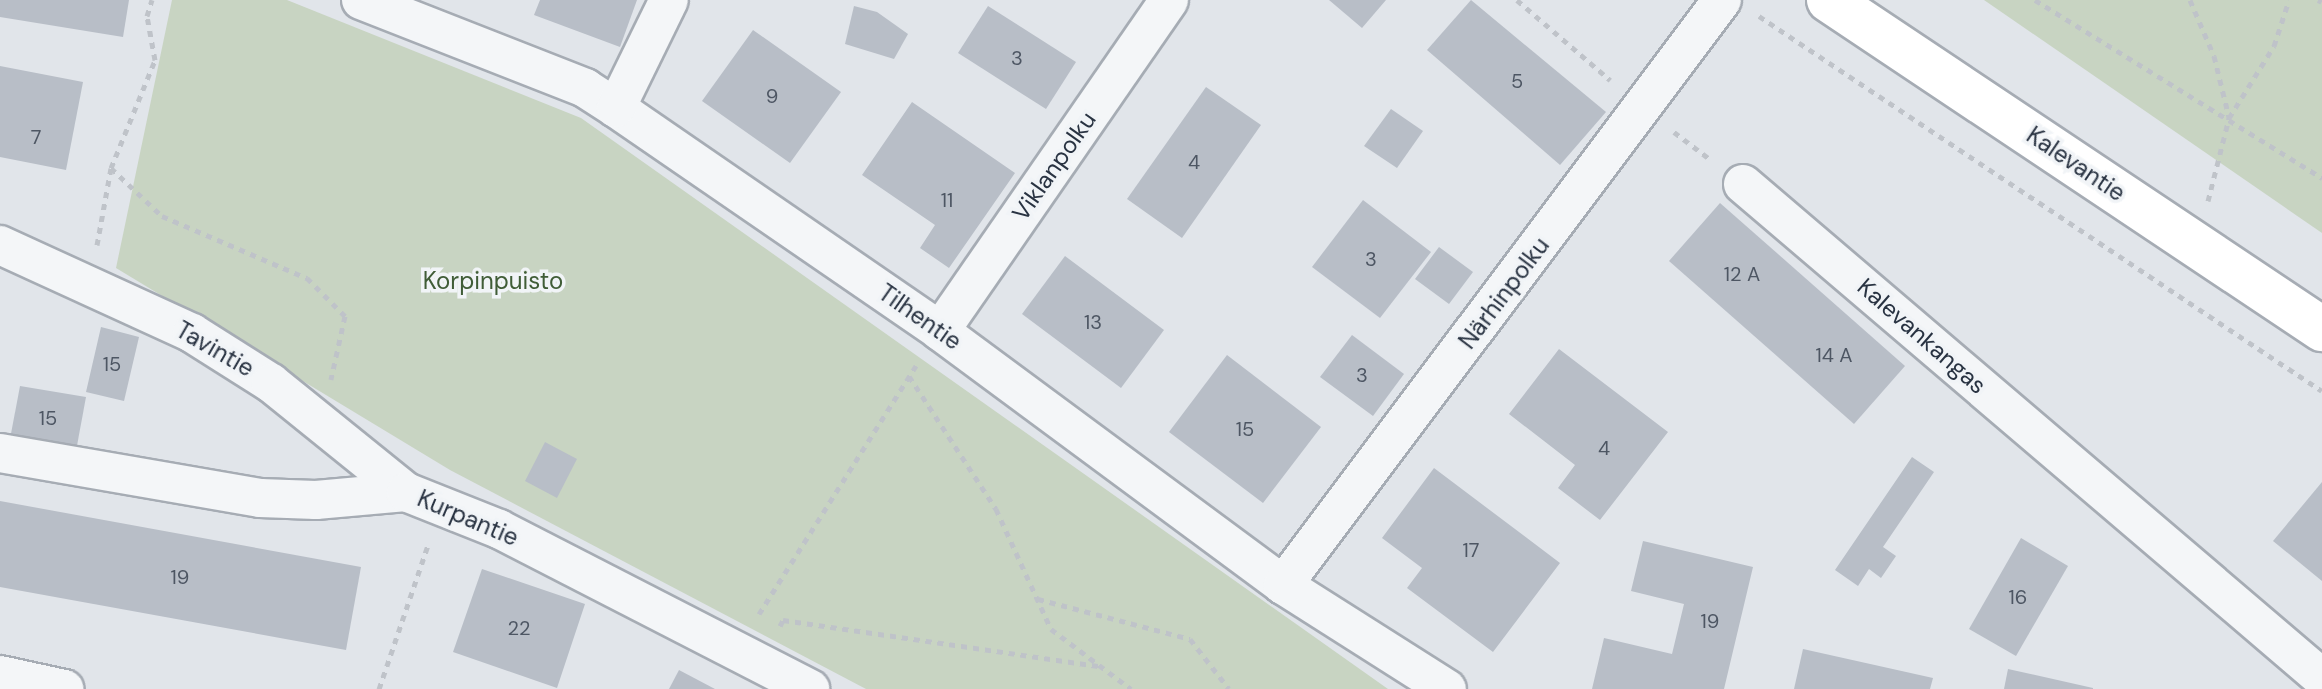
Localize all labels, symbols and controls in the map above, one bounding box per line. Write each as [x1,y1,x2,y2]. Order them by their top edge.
house number: 3 [1011,46,1023,70]
house number: 5 [1511,69,1523,93]
house number: 9 [766,84,778,108]
street label: Viklanpolku [1006,106,1102,226]
street label: Kalevantie [2021,121,2131,207]
house number: 7 [31,125,41,149]
house number: 4 [1188,150,1200,174]
house number: 11 [941,188,953,212]
street label: Närhinpolku [1453,231,1555,355]
house number: 3 [1365,247,1377,271]
house number: 12 A [1724,262,1760,286]
park label: Korpinpuisto [423,267,563,295]
street label: Kalevankangas [1852,272,1992,400]
street label: Tilhentie [873,278,967,356]
house number: 13 [1084,310,1102,334]
street label: Tavintie [171,315,259,383]
house number: 14 A [1816,343,1852,367]
house number: 15 [103,352,121,376]
house number: 3 [1356,363,1368,387]
house number: 15 [39,406,57,430]
house number: 15 [1236,417,1254,441]
house number: 4 [1598,436,1610,460]
street label: Kurpantie [413,484,523,552]
house number: 17 [1463,538,1479,562]
house number: 19 [171,565,189,589]
house number: 16 [2009,585,2027,609]
house number: 19 [1701,609,1719,633]
house number: 22 [507,616,531,640]

